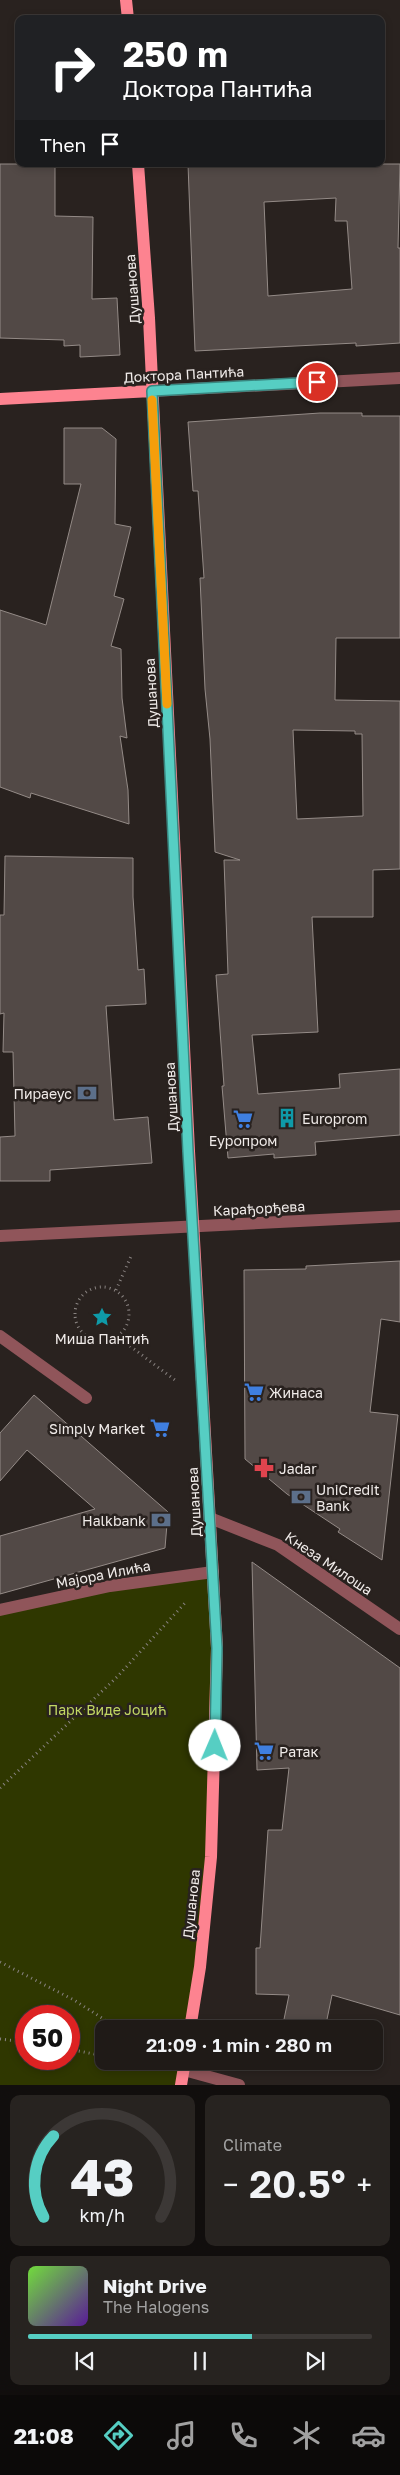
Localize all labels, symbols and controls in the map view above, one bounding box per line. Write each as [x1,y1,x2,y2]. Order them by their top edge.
text: 250 m [123,33,228,75]
icon: right [40,35,105,100]
text: Доктора Пантића [123,75,313,102]
icon: arrive [96,130,124,158]
text: Then [40,133,86,156]
street label: Душанова [121,254,143,324]
pin [296,361,338,403]
street label: Доктора Пантића [123,362,245,386]
icon: arrive [303,368,331,396]
street label: Душанова [141,658,161,728]
street label: Душанова [161,1062,181,1132]
bank icon: Пираеус [76,1082,98,1104]
place label: Пираеус [13,1085,72,1102]
building icon: Europrom [276,1107,298,1129]
supermarket icon: Еуропром [232,1108,254,1130]
place label: Europrom [302,1110,367,1127]
place label: Еуропром [209,1132,277,1149]
street label: Карађорђева [212,1197,306,1219]
place icon: Миша Пантић [91,1306,113,1328]
place label: Миша Пантић [55,1330,149,1347]
supermarket icon: Жинаса [243,1381,265,1403]
place label: Жинаса [269,1384,323,1401]
supermarket icon: Simply Market [149,1417,171,1439]
place label: Simply Market [49,1420,145,1437]
pharmacy icon: Jadar [253,1457,275,1479]
place label: Jadar [279,1460,317,1477]
street label: Душанова [184,1467,204,1537]
place label: UniCredit Bank [316,1481,380,1514]
bank icon: UniCredit Bank [290,1486,312,1508]
bank icon: Halkbank [150,1509,172,1531]
place label: Halkbank [82,1512,146,1529]
street label: Кнеза Милоша [282,1528,376,1598]
street label: Мајора Илића [54,1556,152,1592]
park label: Парк Виде Јоцић [48,1701,166,1718]
position arrow [188,1719,240,1771]
supermarket icon: Ратак [253,1740,275,1762]
place label: Ратак [279,1743,318,1760]
street label: Душанова [179,1868,203,1940]
speed limit sign: 50 [15,2005,80,2070]
text: 21:09 · 1 min · 280 m [146,2033,332,2056]
text: Climate [223,2135,282,2155]
text: 43 [70,2145,135,2207]
text: 20.5° [249,2161,346,2206]
text: − [223,2168,238,2201]
text: + [357,2168,372,2201]
text: km/h [80,2204,125,2226]
text: Night Drive [103,2274,207,2297]
text: The Halogens [103,2297,209,2317]
icon: previous [71,2347,99,2375]
icon: pause [186,2347,214,2375]
icon: next [301,2347,329,2375]
icon: directions [101,2418,136,2453]
icon: music [164,2418,199,2453]
icon: phone [226,2418,261,2453]
icon: climate [289,2418,324,2453]
icon: car [351,2418,386,2453]
text: 21:08 [14,2422,74,2449]

